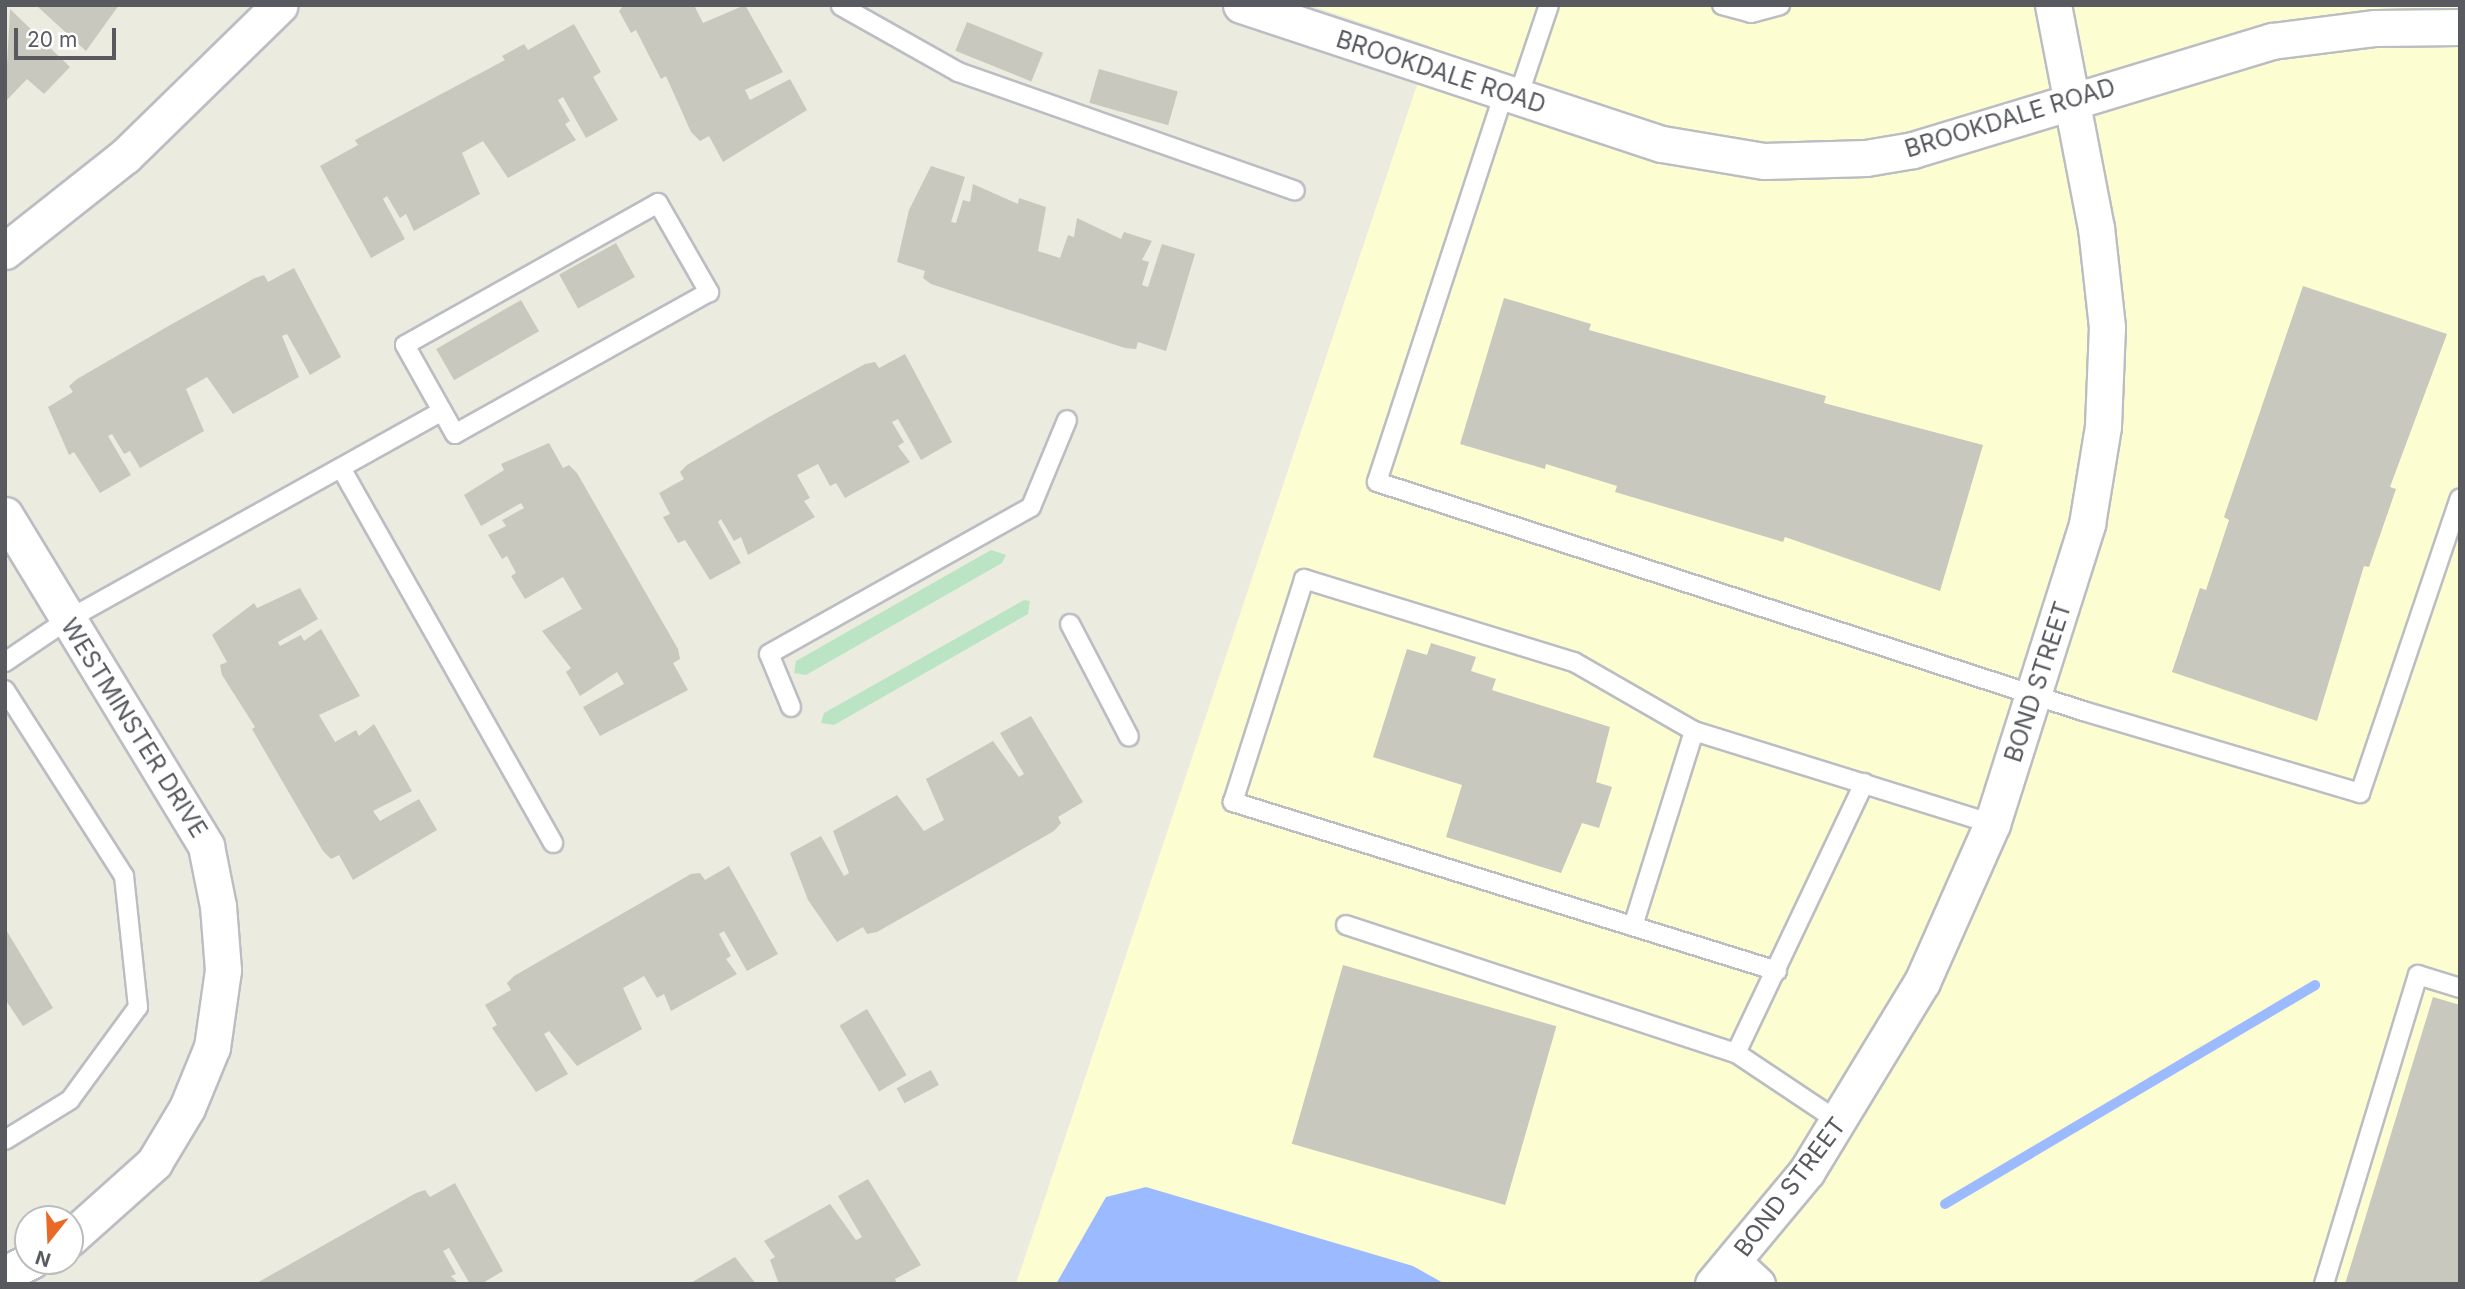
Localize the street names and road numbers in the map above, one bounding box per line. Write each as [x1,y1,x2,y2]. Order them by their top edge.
street label: BROOKDALE ROAD [1333,25,1549,119]
street label: BROOKDALE ROAD [1901,72,2119,164]
street label: BOND STREET [1999,598,2077,766]
street label: WESTMINSTER DRIVE [55,613,213,843]
street label: BOND STREET [1728,1112,1852,1262]

